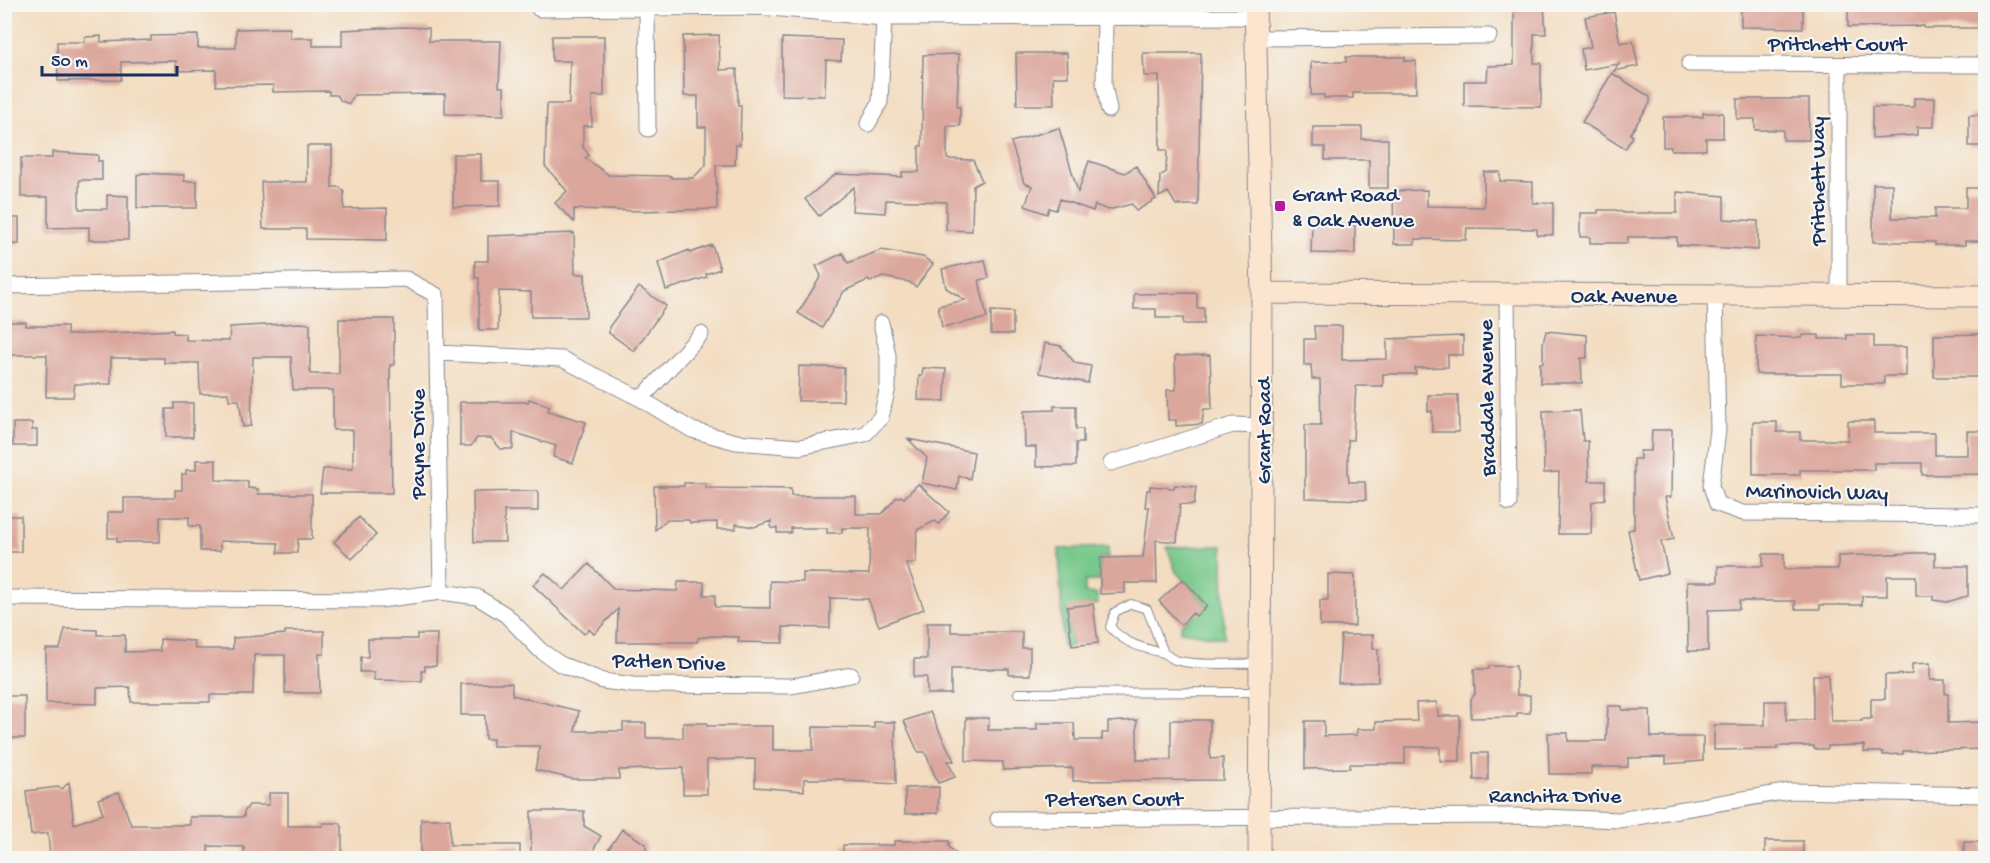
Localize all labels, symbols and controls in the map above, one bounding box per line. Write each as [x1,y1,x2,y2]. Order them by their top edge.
street label: Pritchett Court [1767,33,1908,59]
scale bar [42,39,177,77]
text: 50 m [51,52,88,73]
street label: Pritchett Way [1807,116,1833,247]
place label: Grant Road & Oak Avenue [1292,184,1415,235]
marker: Grant Road & Oak Avenue [1273,199,1287,213]
street label: Oak Avenue [1571,285,1678,311]
street label: Braddale Avenue [1475,319,1503,478]
street label: Grant Road [1253,376,1279,484]
street label: Payne Drive [407,388,433,500]
street label: Marinovich Way [1745,480,1889,508]
street label: Patlen Drive [611,649,726,679]
street label: Ranchita Drive [1489,785,1622,811]
street label: Petersen Court [1044,788,1185,814]

